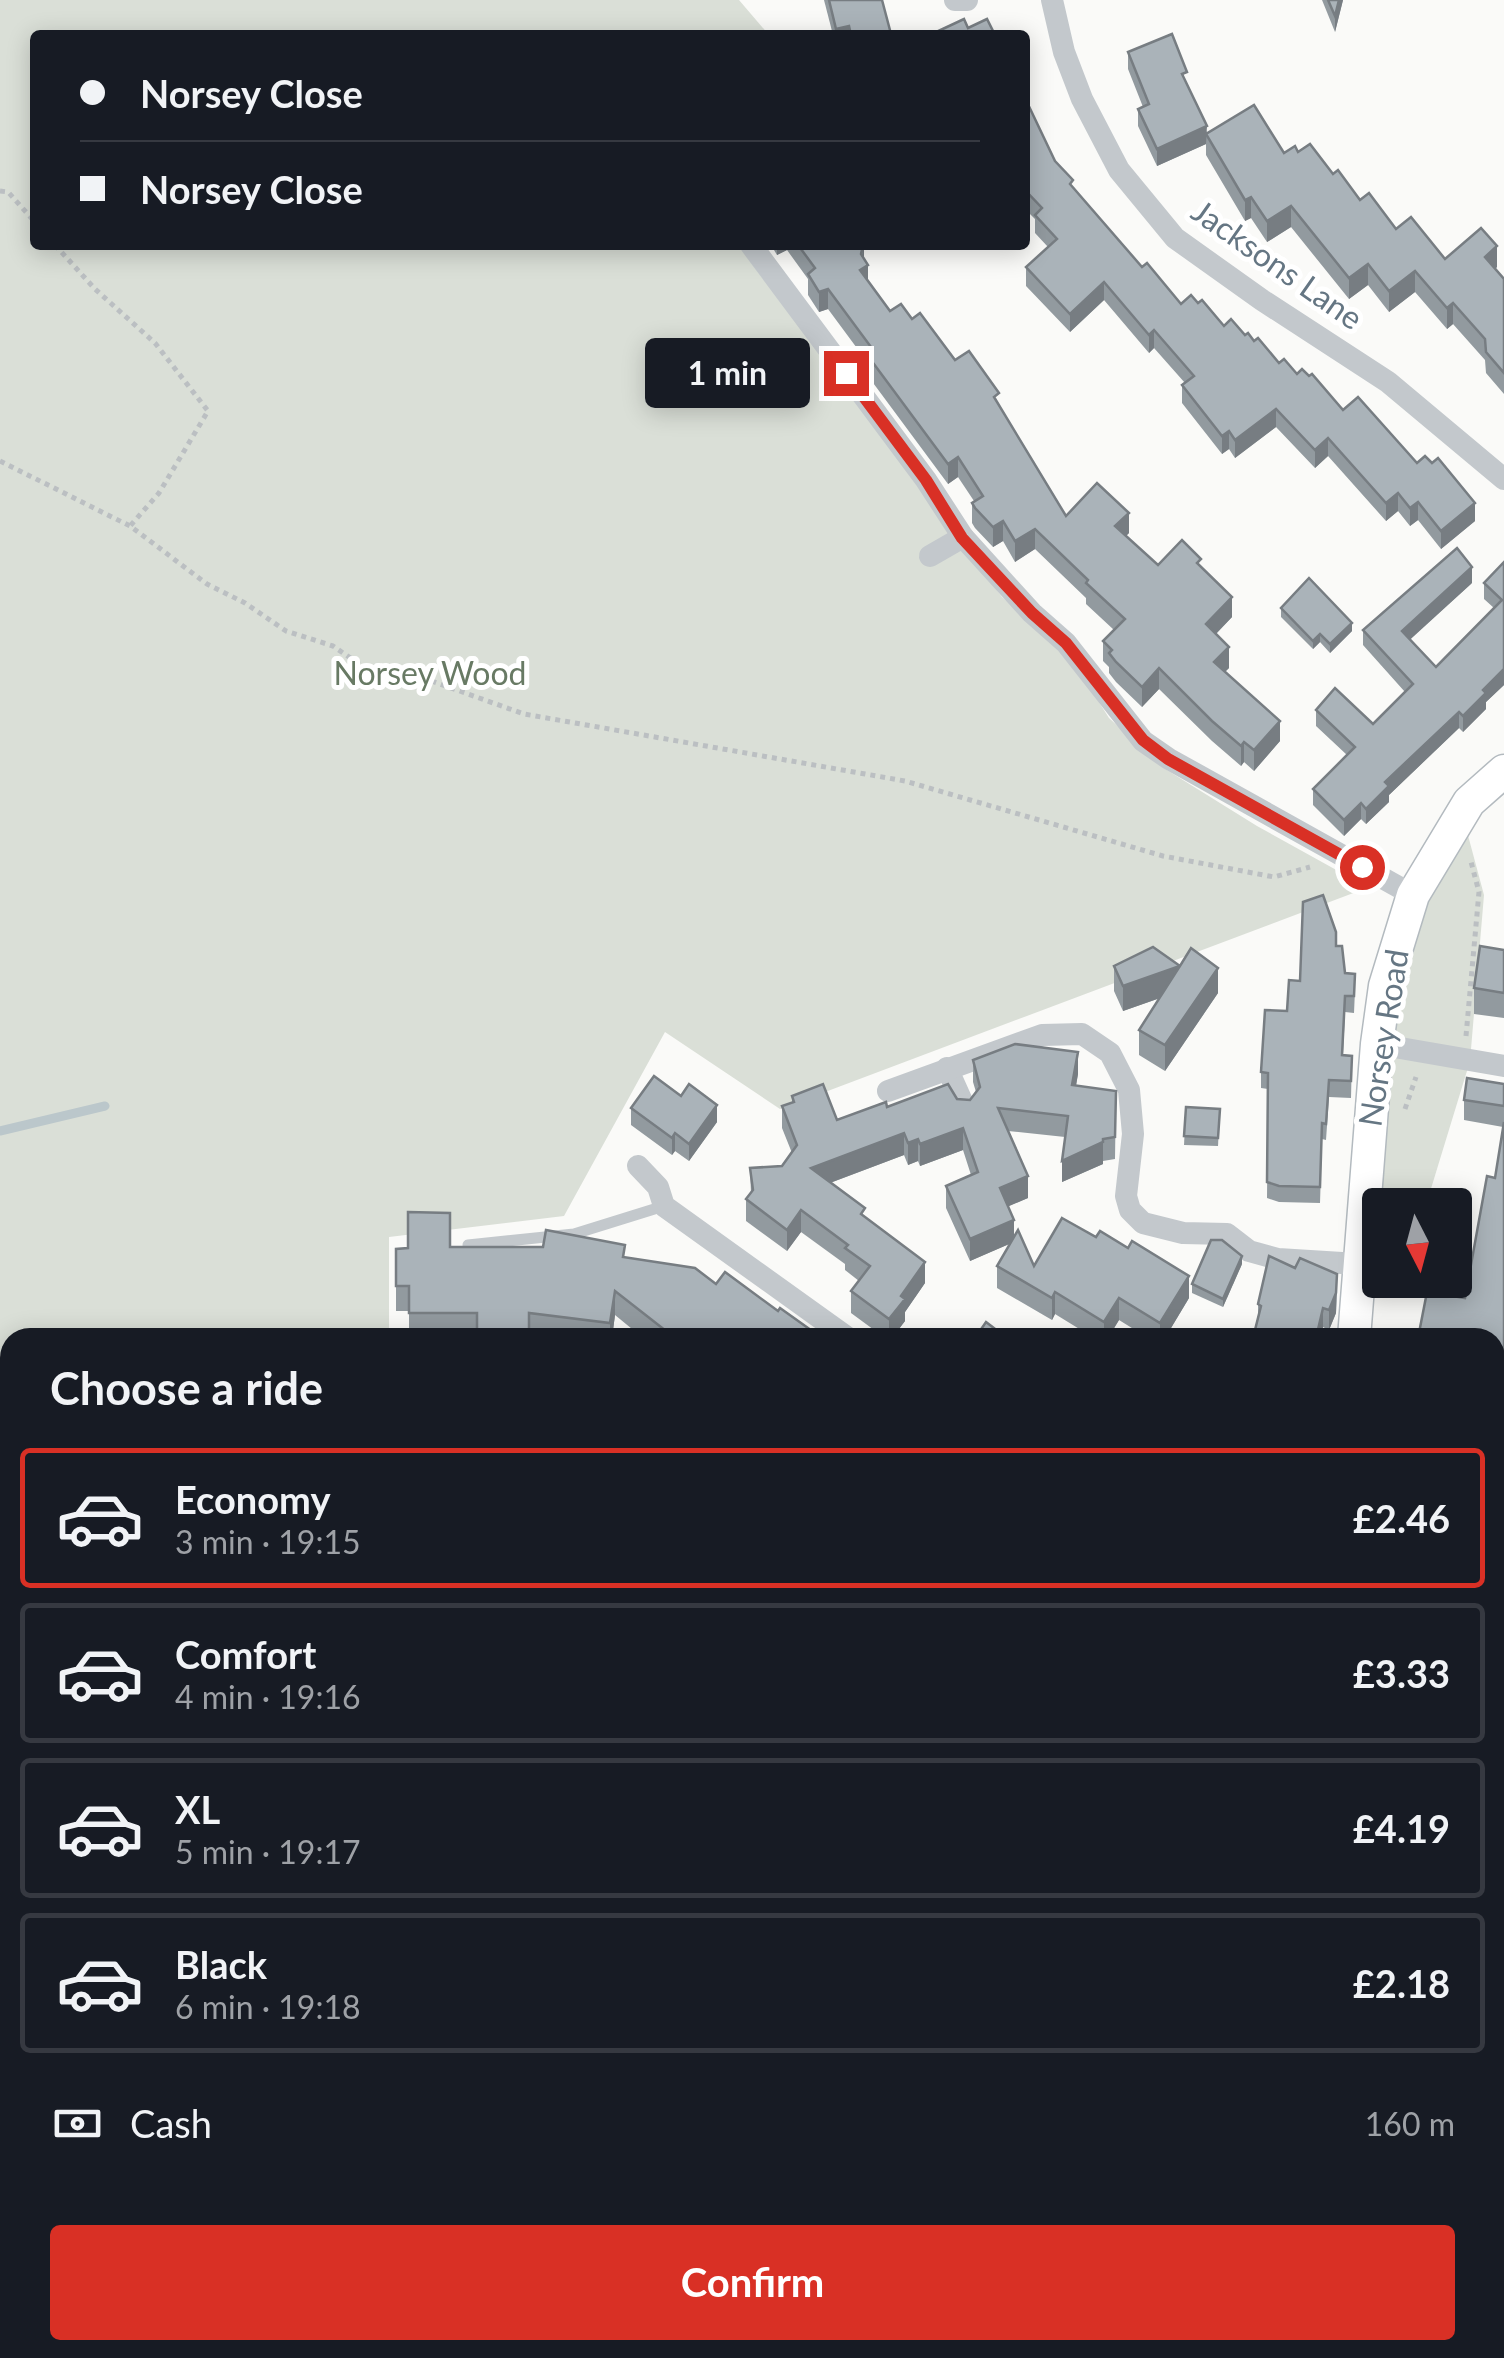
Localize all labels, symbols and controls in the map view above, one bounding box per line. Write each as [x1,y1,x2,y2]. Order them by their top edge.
text: Norsey Close [140,70,363,116]
text: Norsey Close [140,166,363,212]
street label: Jacksons Lane [1185,191,1371,337]
callout: 1 min [646,338,811,408]
route end [824,351,869,396]
text: 1 min [688,353,767,392]
park label: Norsey Wood [334,653,526,692]
route start [1340,845,1385,890]
street label: Norsey Road [1349,946,1416,1129]
north arrow [1362,1188,1472,1298]
map controls [1362,1188,1472,1298]
text: Choose a ride [50,1361,323,1415]
icon: car [55,1473,145,1563]
text: Economy [175,1476,330,1522]
text: £2.46 [1353,1495,1450,1541]
text: 3 min · 19:15 [175,1522,361,1561]
icon: car [55,1628,145,1718]
text: Comfort [175,1631,316,1677]
text: £3.33 [1353,1650,1450,1696]
text: 4 min · 19:16 [175,1677,361,1716]
icon: car [55,1783,145,1873]
text: XL [175,1786,220,1832]
text: £4.19 [1353,1805,1450,1851]
text: 5 min · 19:17 [175,1832,361,1871]
icon: car [55,1938,145,2028]
text: Black [175,1941,267,1987]
text: £2.18 [1353,1960,1450,2006]
text: 6 min · 19:18 [175,1987,361,2026]
icon: cash [50,2096,105,2151]
text: Cash [130,2100,212,2146]
text: 160 m [1365,2104,1455,2143]
button: Confirm [50,2225,1455,2340]

